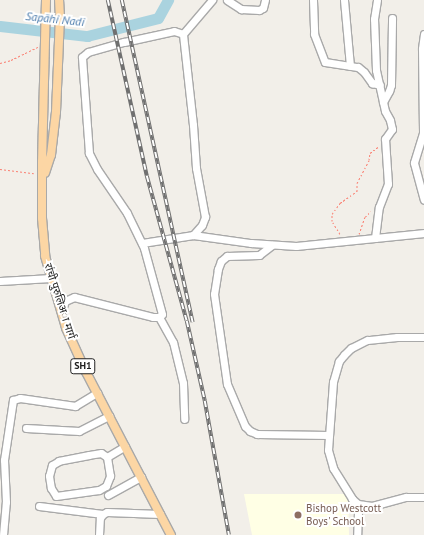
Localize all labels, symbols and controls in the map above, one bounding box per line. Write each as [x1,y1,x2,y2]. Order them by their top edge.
water label: Sapāhi Nadi [25,9,85,29]
street label: रांची पुरुलिअा मार्ग [42,262,78,340]
road number: SH1 [70,358,96,374]
place label: Bishop Westcott Boys' School [306,502,381,528]
marker: Bishop Westcott Boys' School [293,510,303,520]

